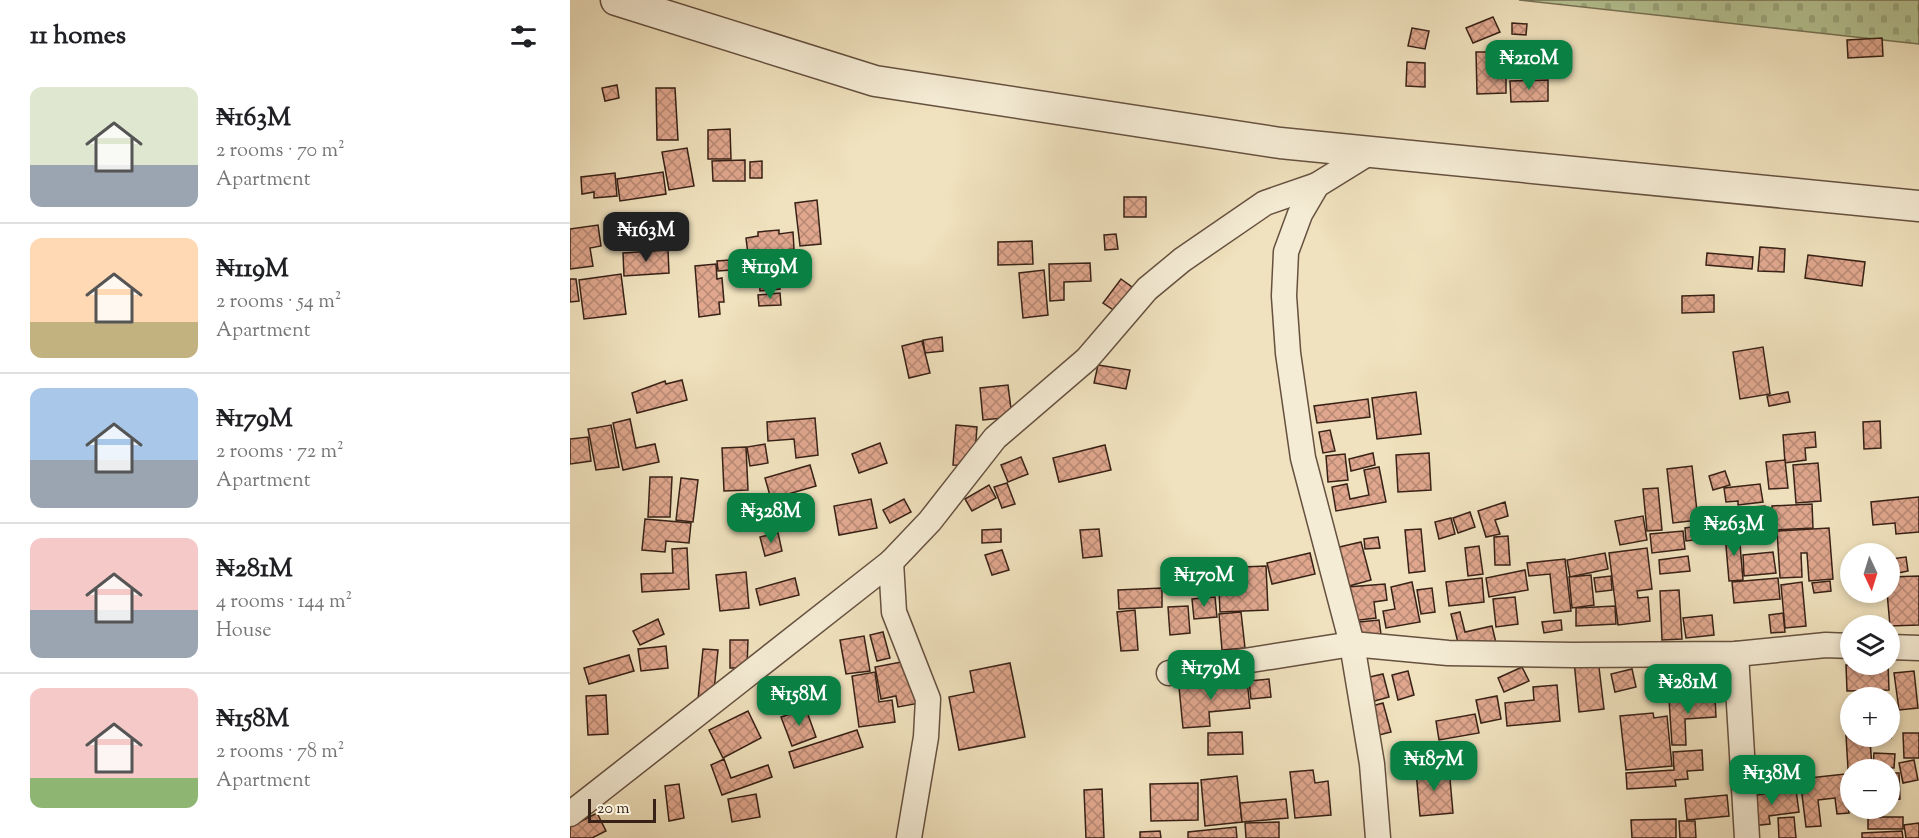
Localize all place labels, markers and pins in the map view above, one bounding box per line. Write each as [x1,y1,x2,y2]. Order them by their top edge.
pin: ₦210M [1487,40,1571,91]
pin: ₦163M [604,212,688,263]
pin: ₦119M [728,249,812,300]
pin: ₦328M [729,493,813,544]
pin: ₦263M [1692,506,1776,557]
pin: ₦170M [1162,557,1246,608]
pin: ₦179M [1169,650,1253,701]
pin: ₦281M [1646,664,1730,715]
pin: ₦158M [757,676,841,727]
pin: ₦187M [1392,741,1476,792]
pin: ₦138M [1730,755,1814,806]

